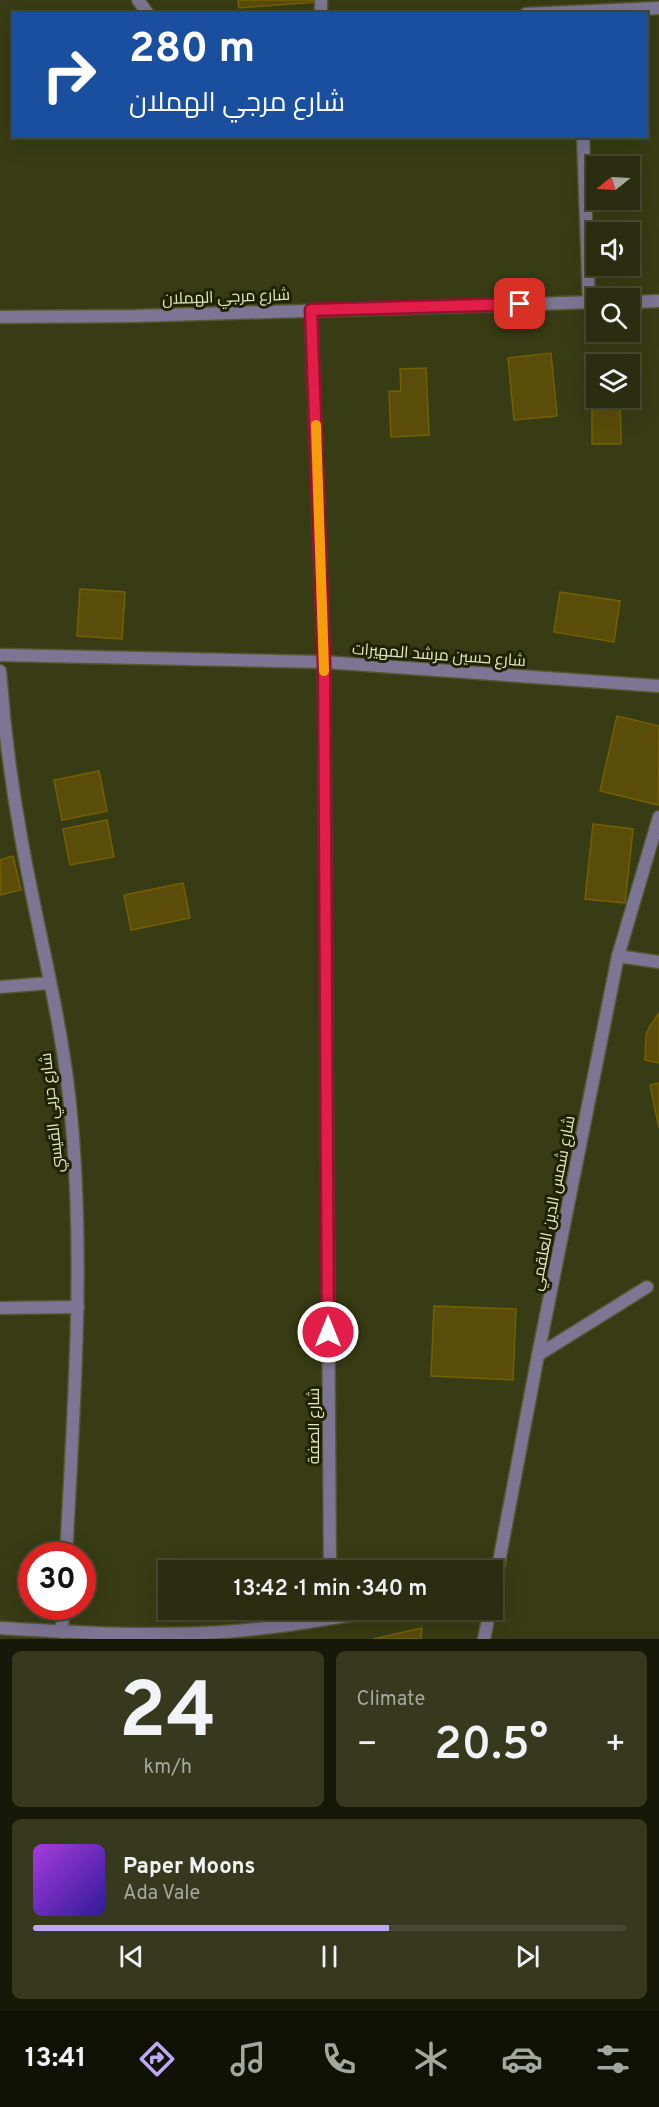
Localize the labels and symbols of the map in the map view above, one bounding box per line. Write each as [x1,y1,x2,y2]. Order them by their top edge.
north arrow [586,156,640,210]
pin [494,278,545,329]
street label: شارع مرجي الهملان [162,286,290,312]
street label: شارع حسين مرشد المهيرات [351,640,526,672]
street label: شارع حربي القيسي [37,1052,71,1174]
street label: شارع شمس الدين العلقمي [527,1114,583,1293]
position arrow [296,1300,360,1364]
street label: شارع الصفة [305,1388,325,1464]
speed limit sign: 30 [18,1542,96,1620]

